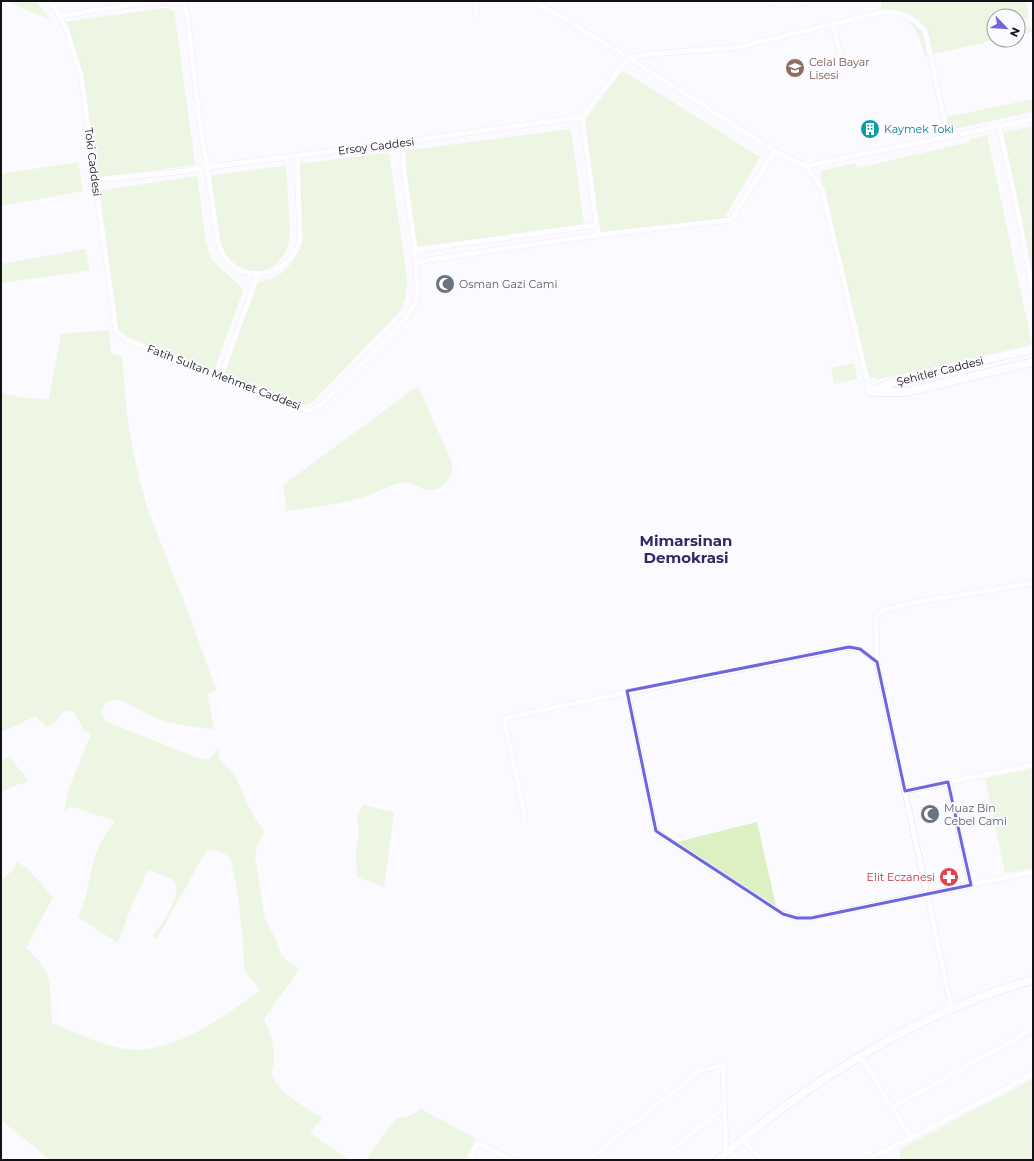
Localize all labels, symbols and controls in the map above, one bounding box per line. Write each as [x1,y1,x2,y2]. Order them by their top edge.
north arrow [986,8,1026,48]
text: N [1007,25,1023,39]
place label: Celal Bayar Lisesi [809,55,870,82]
school or university icon: Celal Bayar Lisesi [784,57,806,79]
building icon: Kaymek Toki [859,118,881,140]
place label: Kaymek Toki [884,122,954,136]
street label: Toki Caddesi [82,127,104,197]
street label: Ersoy Caddesi [337,134,415,158]
mosque icon: Osman Gazi Cami [434,273,456,295]
place label: Osman Gazi Cami [459,277,557,291]
street label: Fatih Sultan Mehmet Caddesi [145,341,303,413]
street label: Şehitler Caddesi [895,353,985,389]
district label: Mimarsinan Demokrasi [640,531,732,567]
place label: Muaz Bin Cebel Cami [944,801,1007,828]
mosque icon: Muaz Bin Cebel Cami [919,803,941,825]
pharmacy icon: Elit Eczanesi [938,866,960,888]
place label: Elit Eczanesi [867,870,935,884]

